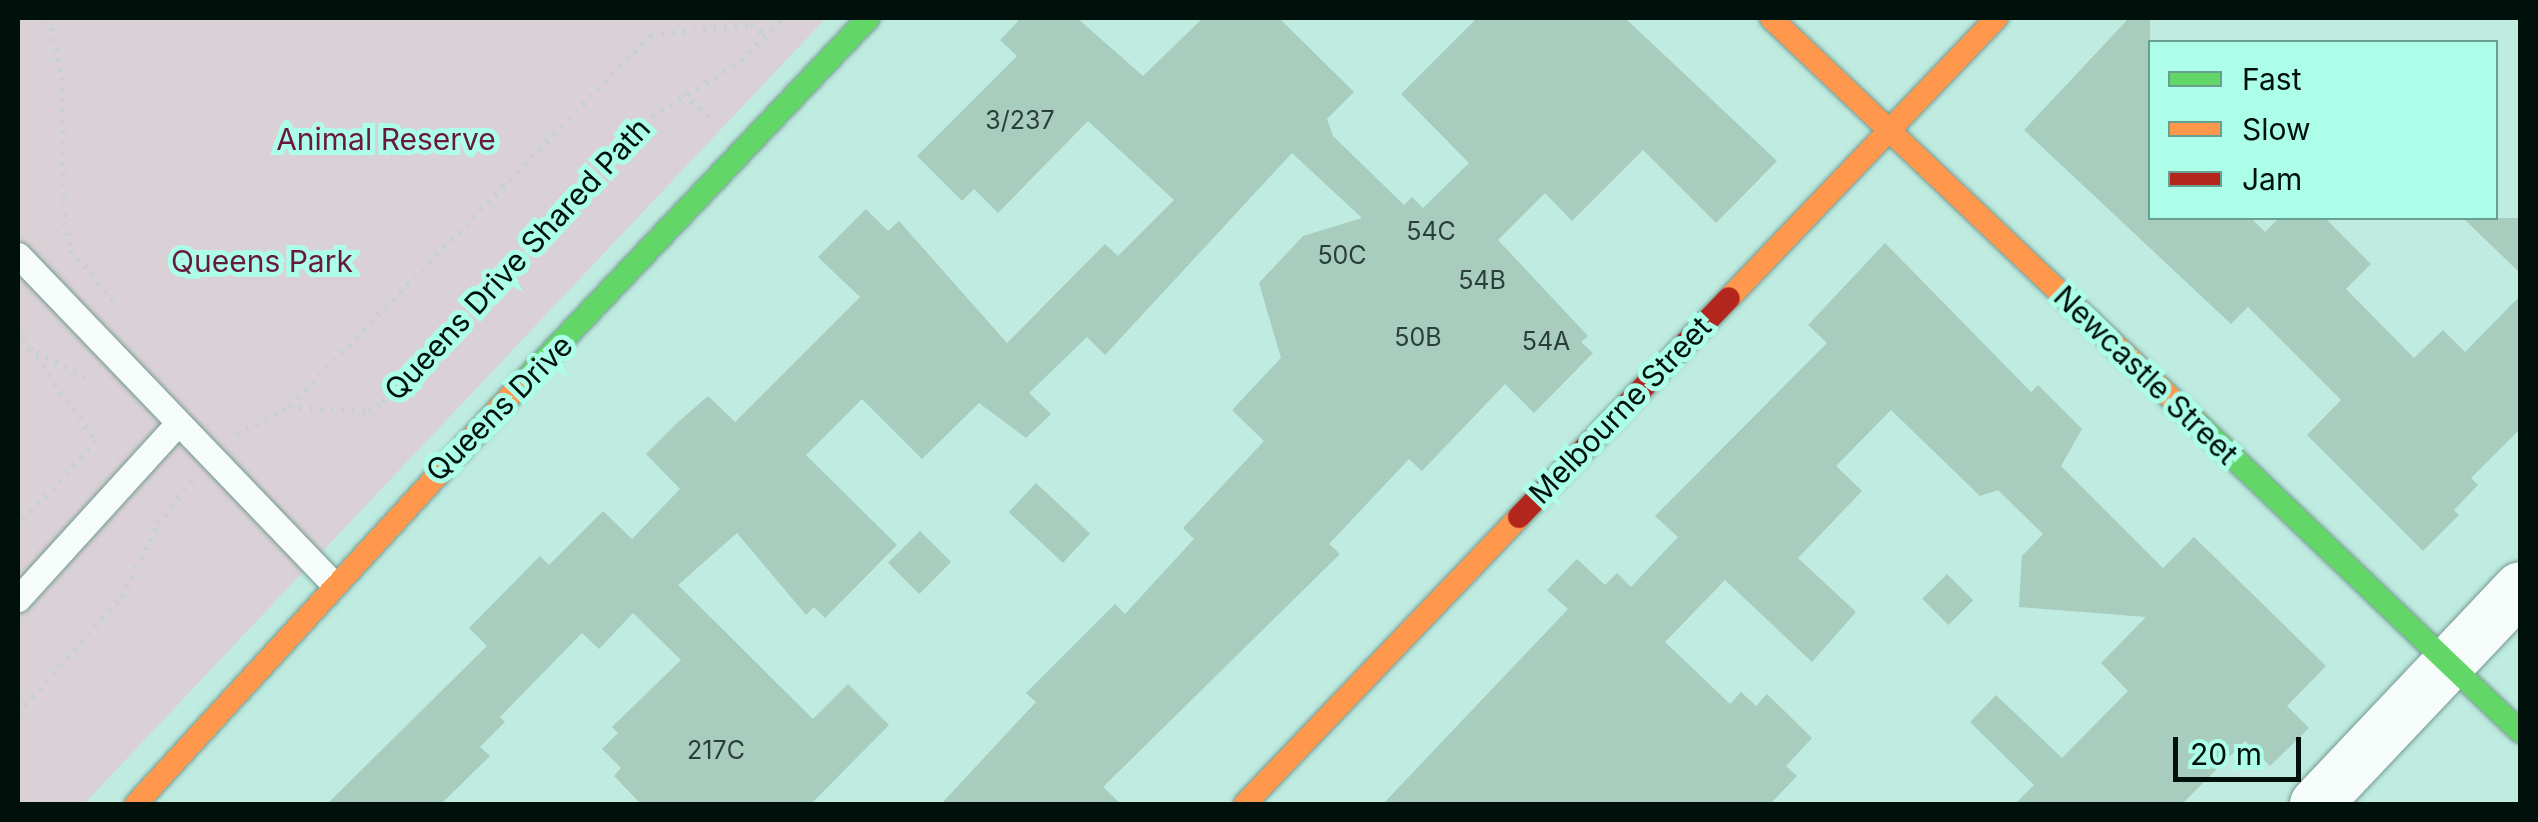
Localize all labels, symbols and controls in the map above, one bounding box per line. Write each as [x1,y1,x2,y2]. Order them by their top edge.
legend [2148,40,2498,220]
text: Fast [2242,61,2301,97]
house number: 3/237 [985,105,1055,135]
street label: Queens Drive Shared Path [377,110,657,408]
text: Slow [2242,111,2311,147]
park label: Animal Reserve [276,121,496,157]
text: Jam [2242,161,2302,197]
house number: 54C [1406,216,1456,246]
house number: 50C [1317,240,1367,270]
park label: Queens Park [171,243,353,279]
house number: 54B [1458,265,1506,295]
street label: Newcastle Street [2047,278,2245,472]
street label: Melbourne Street [1522,309,1718,511]
house number: 50B [1394,322,1442,352]
house number: 54A [1522,326,1570,356]
street label: Queens Drive [418,327,580,489]
scale bar [2178,717,2306,779]
house number: 217C [687,735,745,765]
text: 20 m [2190,736,2262,772]

